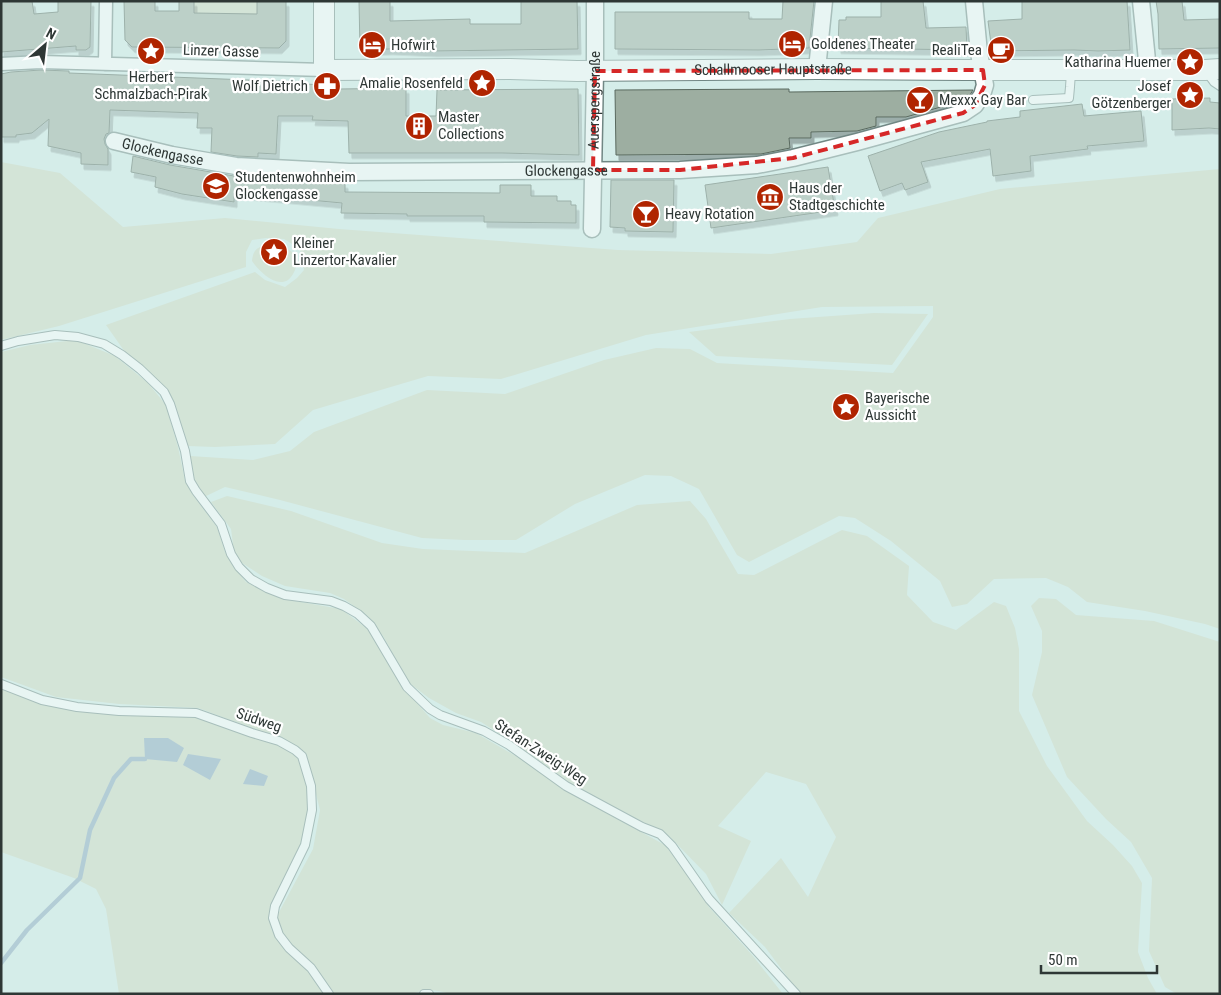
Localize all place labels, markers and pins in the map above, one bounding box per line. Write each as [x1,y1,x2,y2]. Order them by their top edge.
hotel icon: Goldenes Theater [777,29,807,59]
hotel icon: Hofwirt [357,30,387,60]
place label: Goldenes Theater [811,35,915,53]
cafe icon: RealiTea [986,35,1016,65]
place icon: Herbert Schmalzbach-Pirak [136,36,166,66]
place label: Hofwirt [391,36,435,54]
place label: RealiTea [932,41,982,59]
place icon: Katharina Huemer [1175,47,1205,77]
place label: Katharina Huemer [1064,53,1171,71]
place label: Herbert Schmalzbach-Pirak [95,68,208,103]
place icon: Amalie Rosenfeld [467,68,497,98]
pharmacy icon: Wolf Dietrich [312,71,342,101]
place label: Amalie Rosenfeld [359,74,463,92]
place label: Wolf Dietrich [232,77,308,95]
place label: Josef Götzenberger [1092,77,1171,112]
place icon: Josef Götzenberger [1175,80,1205,110]
bar icon: Mexxx Gay Bar [905,85,935,115]
place label: Mexxx Gay Bar [939,91,1027,109]
place label: Master Collections [438,108,505,143]
building icon: Master Collections [404,111,434,141]
place label: Studentenwohnheim Glockengasse [235,168,356,203]
school or university icon: Studentenwohnheim Glockengasse [201,171,231,201]
place label: Haus der Stadtgeschichte [789,179,885,214]
museum icon: Haus der Stadtgeschichte [755,182,785,212]
bar icon: Heavy Rotation [631,199,661,229]
place label: Heavy Rotation [665,205,754,223]
place label: Kleiner Linzertor-Kavalier [293,234,397,269]
place icon: Kleiner Linzertor-Kavalier [259,237,289,267]
place label: Bayerische Aussicht [865,389,930,424]
place icon: Bayerische Aussicht [831,392,861,422]

